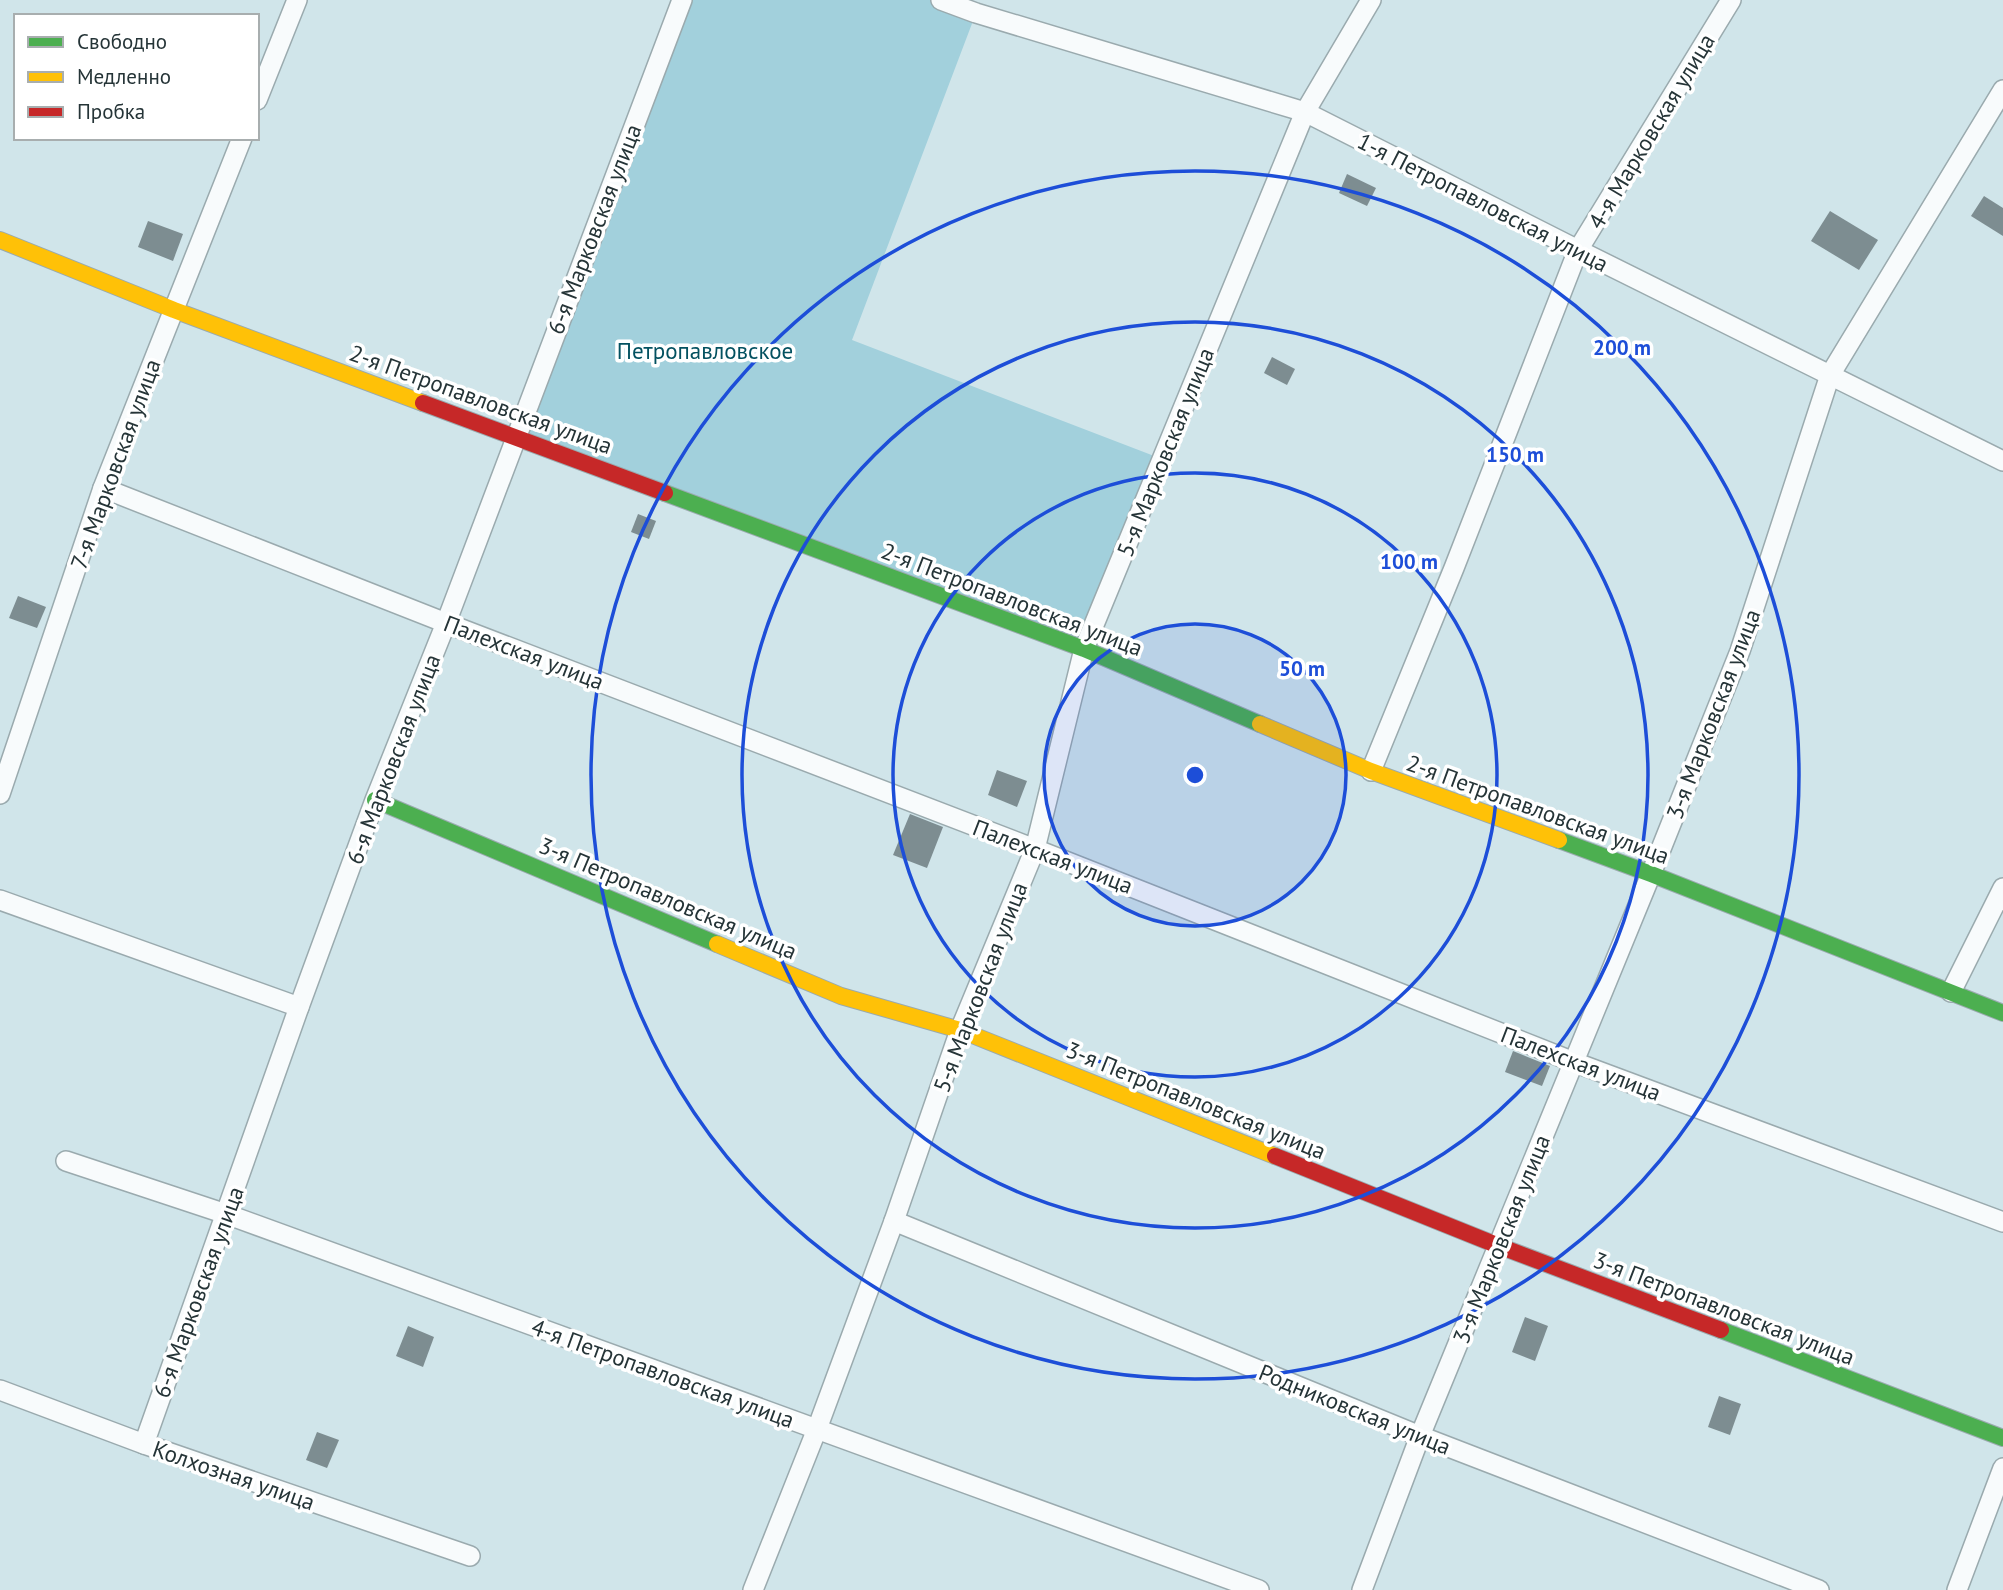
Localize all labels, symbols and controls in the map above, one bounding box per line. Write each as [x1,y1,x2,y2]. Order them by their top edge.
legend [14,14,259,140]
text: Свободно [77,28,167,55]
street label: 4-я Марковская улица [1581,28,1721,234]
text: Медленно [77,63,171,90]
text: Пробка [77,98,145,125]
street label: 6-я Марковская улица [541,120,647,338]
street label: 1-я Петропавловская улица [1353,126,1613,278]
text: 200 m [1593,334,1651,361]
park label: Петропавловское [617,336,793,365]
street label: 2-я Петропавловская улица [346,338,616,460]
street label: 5-я Марковская улица [1110,343,1220,561]
street label: 7-я Марковская улица [64,355,166,573]
text: 150 m [1486,441,1544,468]
street label: 2-я Петропавловская улица [877,536,1147,662]
text: 100 m [1380,548,1438,575]
street label: 3-я Марковская улица [1660,605,1766,823]
street label: Палехская улица [440,608,608,696]
street label: 6-я Марковская улица [340,650,446,868]
text: 50 m [1279,655,1325,682]
street label: 2-я Петропавловская улица [1403,748,1673,870]
centre of rings [1183,763,1207,787]
street label: Палехская улица [969,812,1137,900]
street label: 3-я Петропавловская улица [535,830,801,966]
street label: 5-я Марковская улица [927,878,1033,1096]
street label: Палехская улица [1497,1019,1665,1107]
street label: 3-я Петропавловская улица [1062,1035,1330,1165]
street label: 3-я Марковская улица [1446,1130,1556,1348]
street label: 6-я Марковская улица [146,1182,250,1402]
street label: 3-я Петропавловская улица [1589,1245,1859,1371]
street label: 4-я Петропавловская улица [528,1312,798,1434]
street label: Родниковская улица [1255,1357,1455,1461]
street label: Колхозная улица [149,1434,319,1516]

